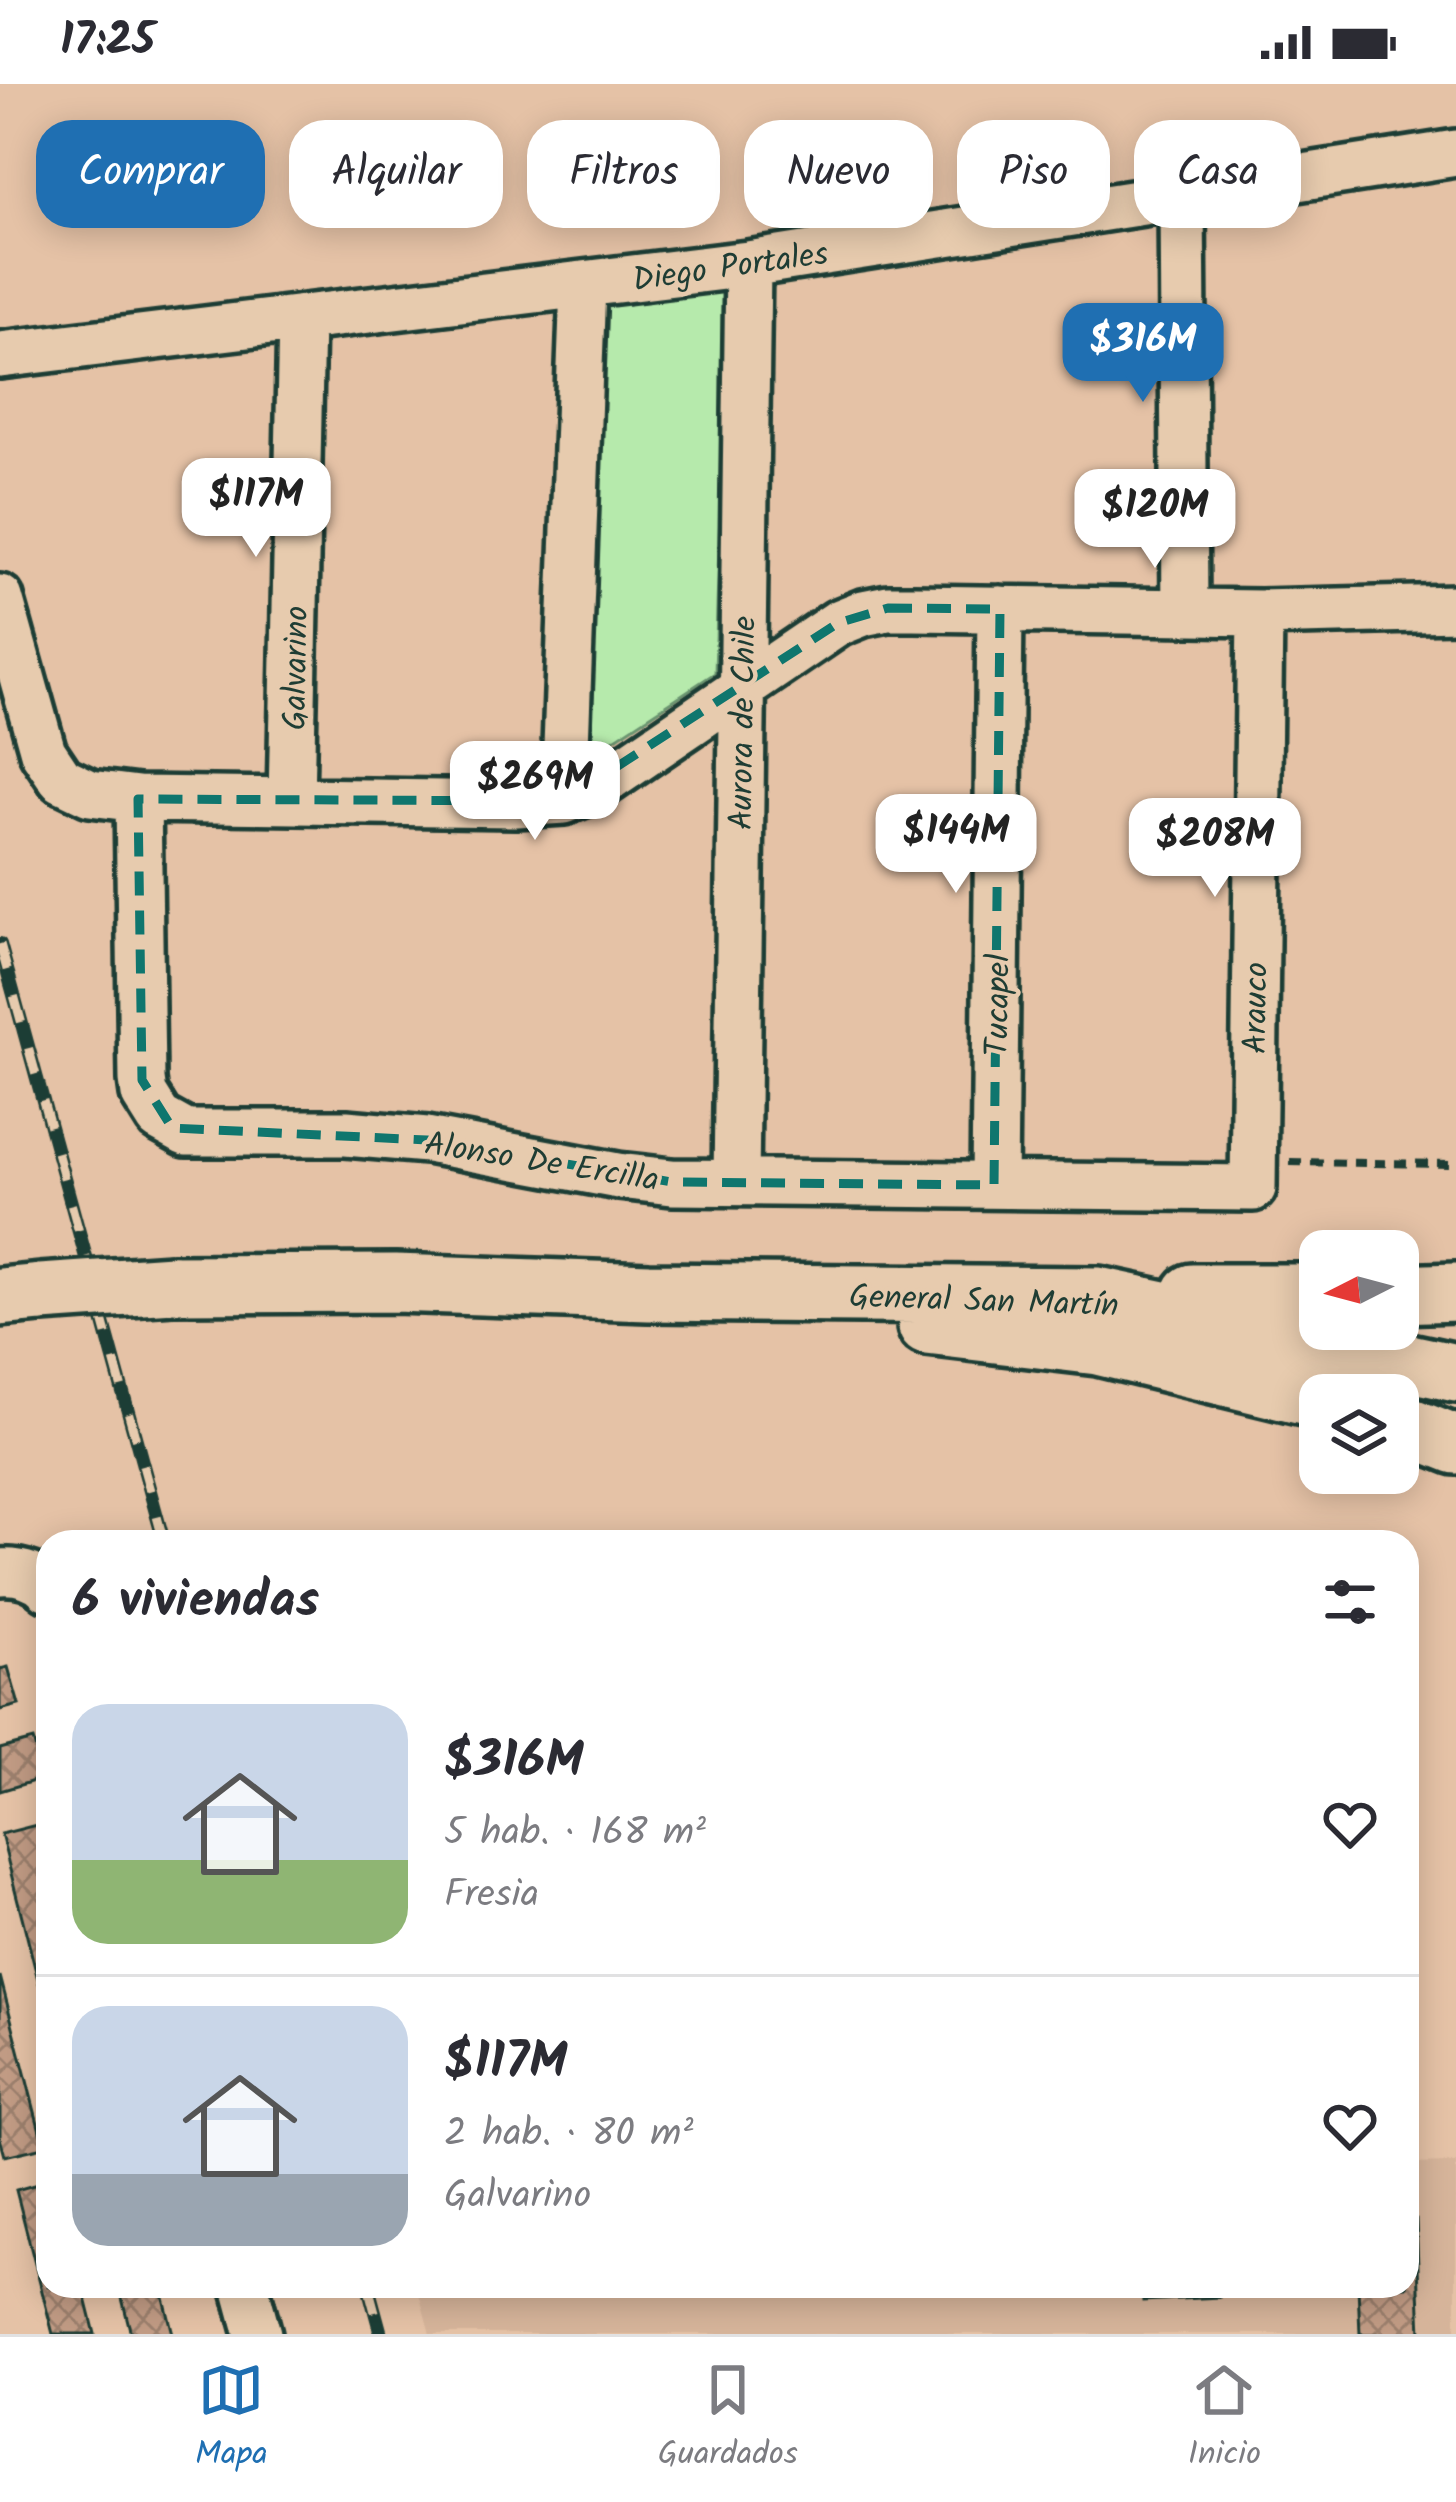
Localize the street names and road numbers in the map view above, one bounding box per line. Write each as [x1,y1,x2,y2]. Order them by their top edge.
street label: Diego Portales [629,229,832,308]
street label: Galvarino [270,605,325,731]
street label: Aurora de Chile [716,615,773,831]
street label: Tucapel [972,953,1027,1057]
street label: Arauco [1230,962,1285,1055]
street label: Alonso De Ercilla [420,1119,663,1208]
street label: General San Martín [848,1271,1120,1334]

